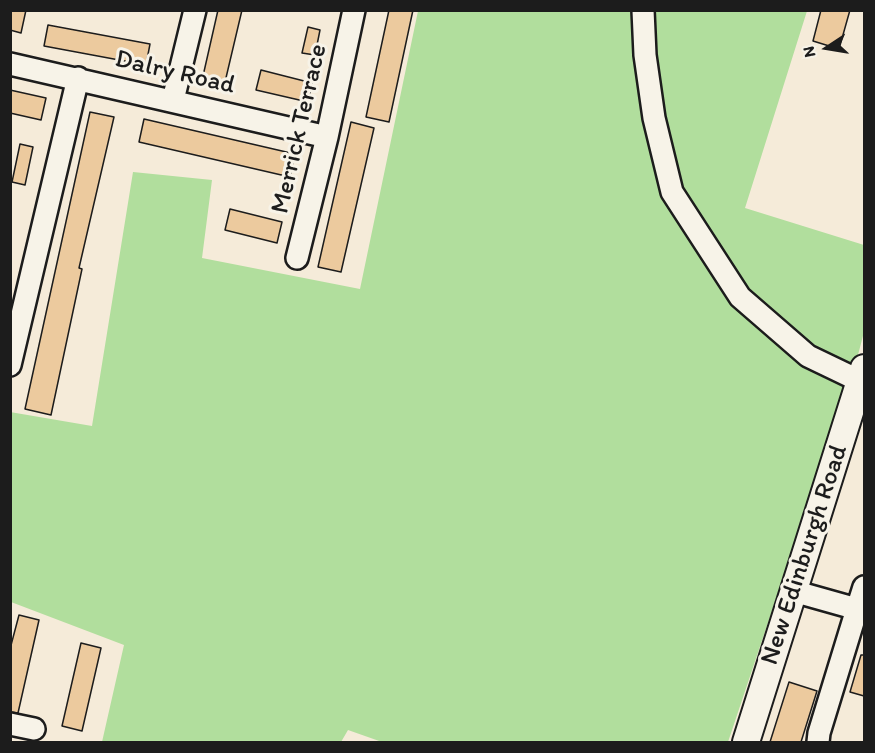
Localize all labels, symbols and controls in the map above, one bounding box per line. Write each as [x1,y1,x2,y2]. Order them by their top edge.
north arrow [797,18,857,78]
street label: Merrick Terrace [265,41,335,217]
street label: Dalry Road [112,44,238,102]
text: N [798,45,819,59]
street label: New Edinburgh Road [755,441,855,669]

